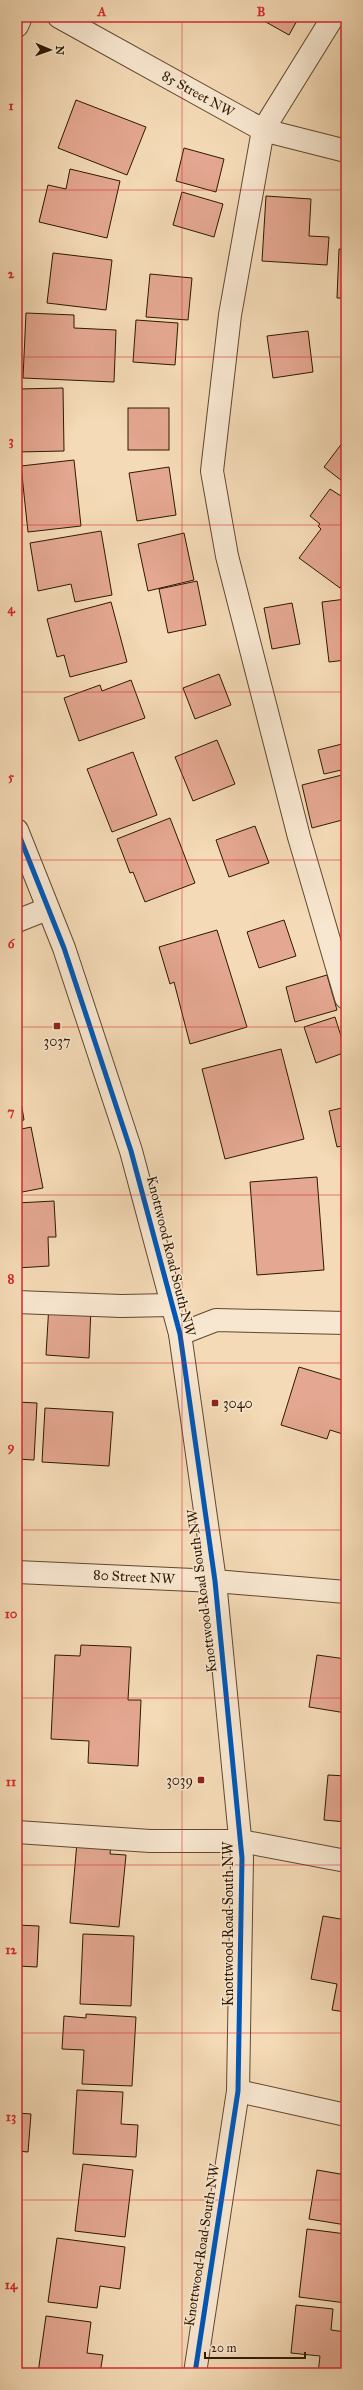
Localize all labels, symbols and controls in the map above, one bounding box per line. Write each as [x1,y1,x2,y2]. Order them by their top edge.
text: A [97,4,107,20]
text: B [257,4,266,20]
north arrow [30,30,70,70]
text: N [53,45,66,56]
street label: 85 Street NW [159,67,238,121]
text: 1 [8,98,14,114]
text: 2 [8,266,15,282]
text: 3 [8,433,14,449]
text: 4 [7,601,15,617]
text: 5 [8,769,15,785]
text: 6 [8,936,16,952]
marker: 3037 [52,1021,62,1031]
place label: 3037 [44,1033,70,1050]
text: 7 [8,1104,15,1120]
street label: Knottwood Road South NW [143,1174,199,1339]
text: 8 [8,1271,15,1287]
place label: 3040 [223,1395,253,1412]
marker: 3040 [210,1398,220,1408]
text: 9 [8,1439,15,1455]
street label: Knottwood Road South NW [183,1508,220,1674]
street label: 80 Street NW [93,1566,176,1588]
text: 10 [5,1606,18,1622]
place label: 3039 [166,1772,193,1789]
text: 11 [6,1774,16,1790]
marker: 3039 [196,1775,206,1785]
street label: Knottwood Road South NW [220,1841,237,2006]
text: 12 [5,1942,17,1958]
text: 13 [6,2109,16,2125]
street label: Knottwood Road South NW [181,2162,223,2328]
text: 14 [5,2277,18,2293]
scale bar [205,2334,305,2360]
text: 20 m [211,2341,237,2355]

